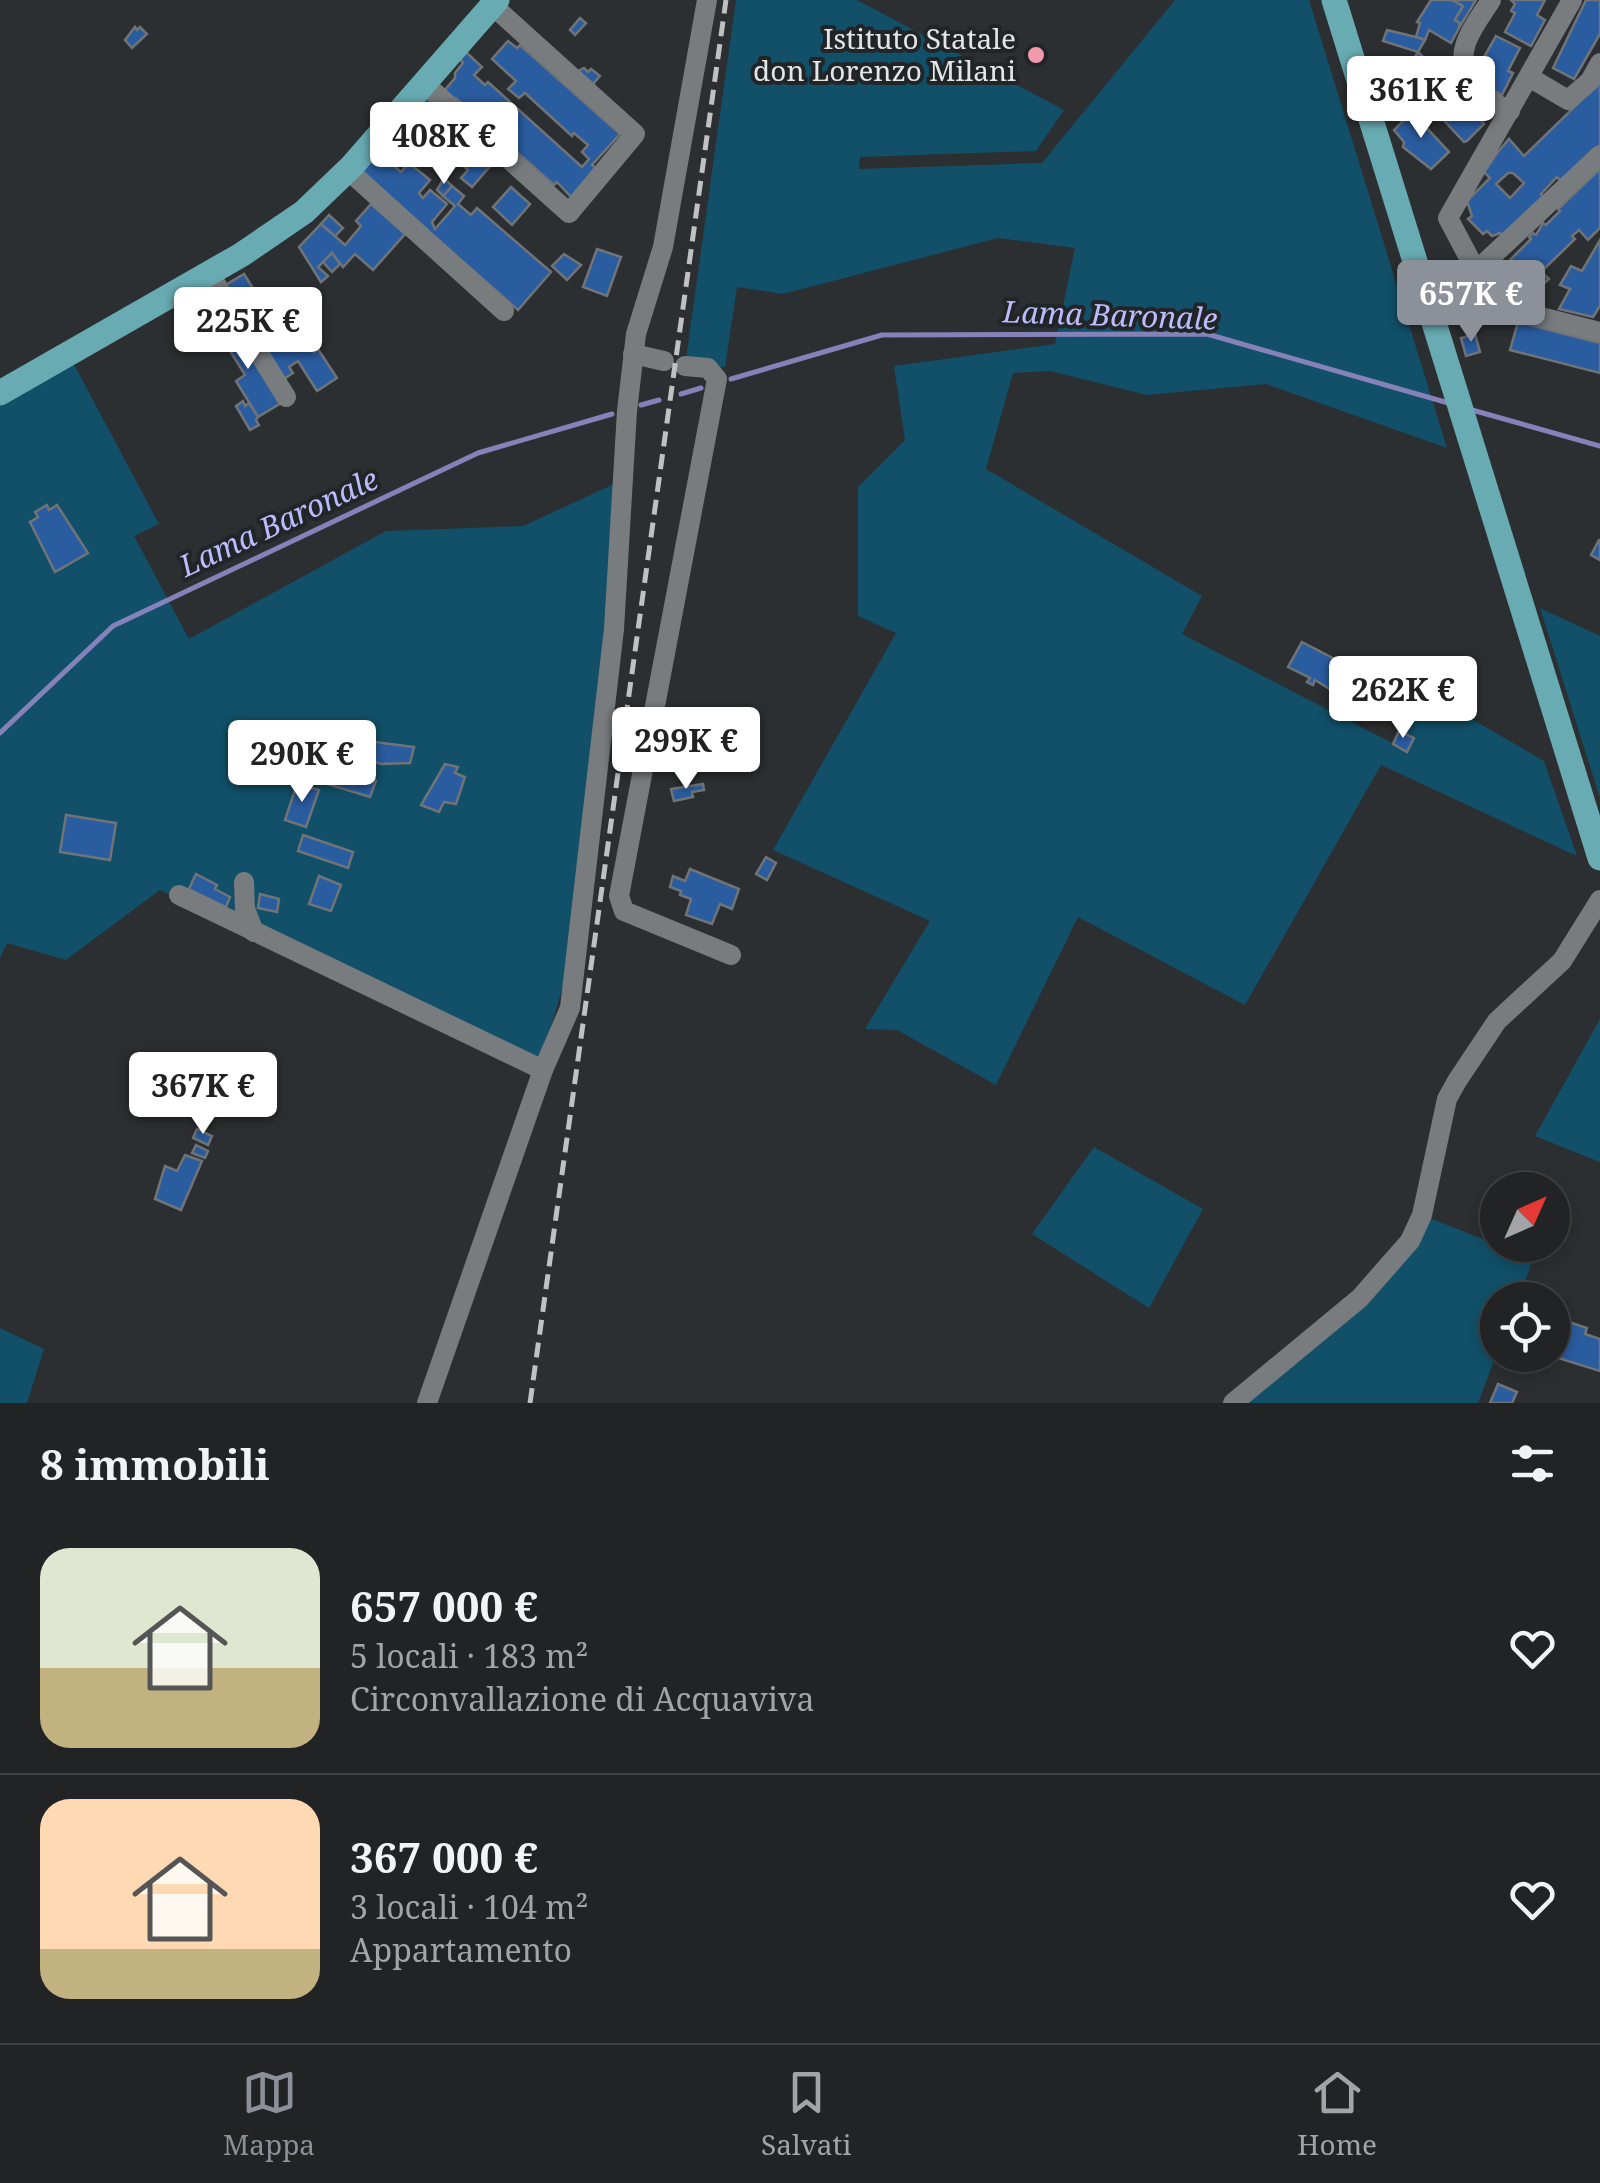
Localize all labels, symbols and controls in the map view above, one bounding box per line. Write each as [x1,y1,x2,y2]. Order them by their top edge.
place label: Istituto Statale don Lorenzo Milani [753,19,1016,89]
marker: Istituto Statale don Lorenzo Milani [1025,44,1047,66]
pin: 361K € [1340,56,1502,141]
text: 361K € [1369,67,1473,110]
pin: 408K € [363,102,525,187]
text: 408K € [392,113,496,156]
pin: 657K € [1390,260,1552,345]
text: 657K € [1419,271,1523,314]
pin: 225K € [167,287,329,372]
water label: Lama Baronale [1001,290,1218,339]
text: 225K € [196,298,300,341]
water label: Lama Baronale [171,458,385,586]
pin: 262K € [1322,656,1484,741]
text: 262K € [1351,667,1455,710]
pin: 299K € [605,707,767,792]
text: 299K € [634,718,738,761]
pin: 290K € [221,720,383,805]
text: 290K € [250,731,354,774]
pin: 367K € [122,1052,284,1137]
text: 367K € [151,1063,255,1106]
north arrow [1480,1172,1570,1262]
map controls [1480,1172,1570,1372]
button: locate [1480,1282,1570,1372]
text: 8 immobili [40,1435,270,1492]
icon: filters [1505,1436,1560,1491]
text: 657 000 € [350,1577,538,1634]
icon: home [120,1588,240,1708]
icon: heart [1505,1621,1560,1676]
text: 5 locali · 183 m² [350,1634,588,1677]
text: Circonvallazione di Acquaviva [350,1677,815,1720]
text: 367 000 € [350,1828,538,1885]
icon: home [120,1839,240,1959]
icon: heart [1505,1872,1560,1927]
text: 3 locali · 104 m² [350,1885,588,1928]
text: Appartamento [350,1928,572,1971]
tab: Mappa [223,2065,315,2163]
tab: Salvati [761,2065,851,2163]
tab: Home [1297,2065,1377,2163]

